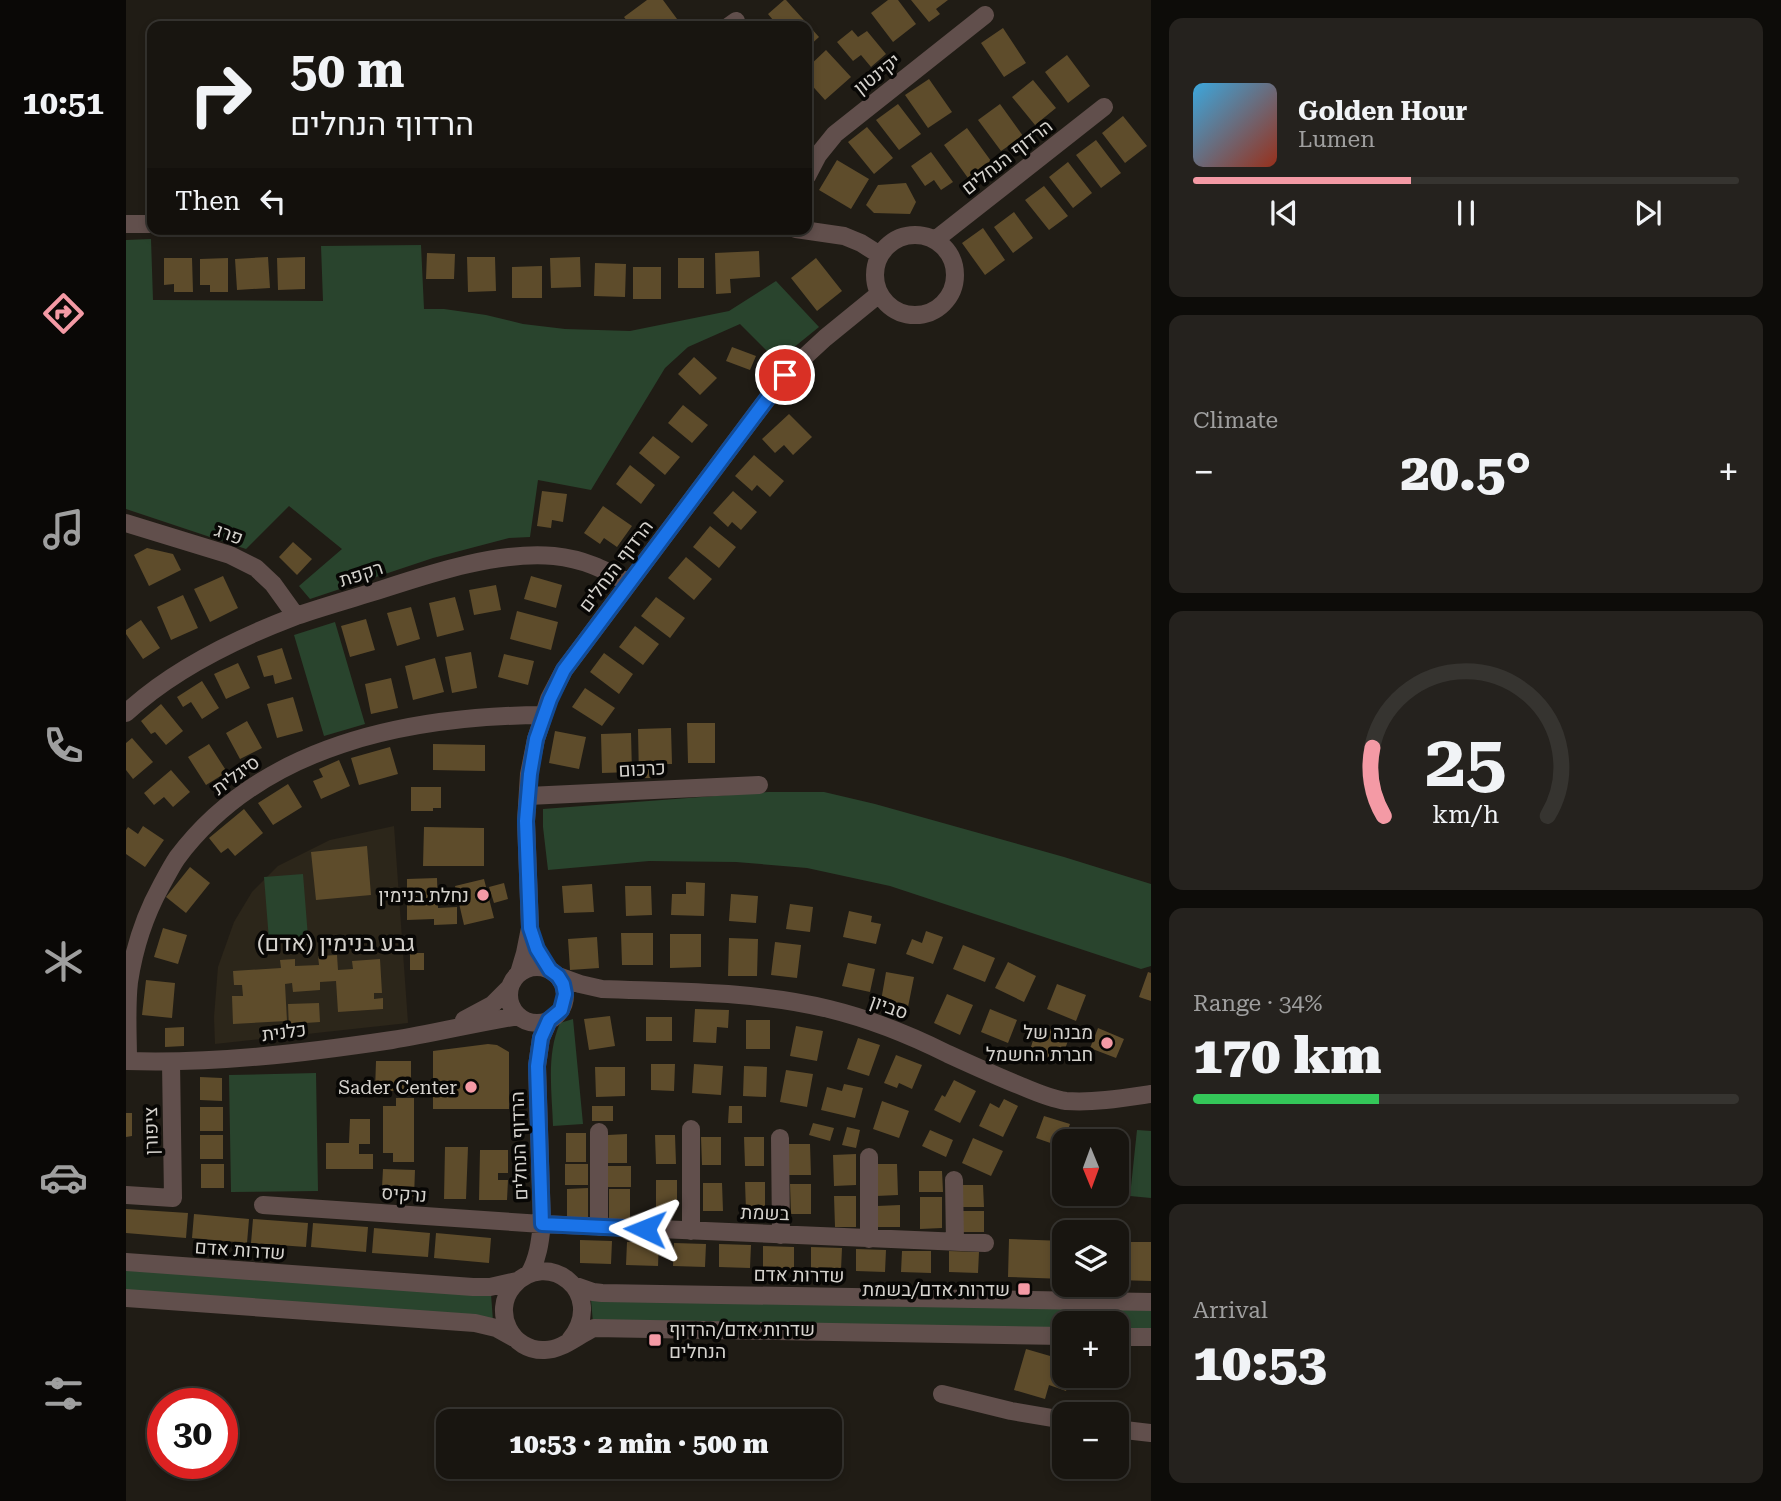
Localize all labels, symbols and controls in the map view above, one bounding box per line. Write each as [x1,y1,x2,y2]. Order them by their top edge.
text: 50 m [290,42,405,99]
icon: right [175,49,266,140]
street label: יקינטון [849,49,905,99]
text: 10:51 [22,84,104,122]
text: Golden Hour [1298,96,1467,126]
text: הרדוף הנחלים [290,105,474,143]
street label: הרדוף הנחלים [957,114,1057,200]
text: Lumen [1298,126,1375,153]
icon: left [254,182,292,220]
text: Then [175,186,240,216]
icon: previous [1265,194,1303,232]
icon: pause [1447,194,1485,232]
icon: next [1629,194,1667,232]
icon: directions [39,289,88,338]
pin [755,345,815,405]
icon: arrive [766,356,804,394]
text: Climate [1193,407,1278,434]
text: 20.5° [1401,442,1531,503]
text: − [1193,450,1214,494]
text: + [1718,450,1739,494]
icon: music [39,505,88,554]
street label: הרדוף הנחלים [574,515,658,617]
street label: פרג [212,518,246,550]
street label: רקפת [336,556,386,592]
text: 25 [1425,720,1507,805]
icon: phone [39,721,88,770]
street label: סיגלית [208,750,264,800]
street label: כרכום [618,756,666,782]
text: km/h [1433,800,1499,829]
place label: נחלת בנימין [378,884,469,907]
marker: נחלת בנימין [475,887,491,903]
district label: גבע בנימין (אדם) [257,930,415,957]
icon: climate [39,937,88,986]
street label: סביון [867,990,911,1024]
text: Range · 34% [1193,990,1322,1017]
street label: כלנית [261,1018,307,1046]
place label: מבנה של חברת החשמל [986,1021,1093,1066]
text: 170 km [1193,1025,1381,1086]
marker: מבנה של חברת החשמל [1099,1035,1115,1051]
place label: Sader Center [338,1076,457,1099]
marker: Sader Center [463,1079,479,1095]
street label: הרדוף הנחלים [506,1091,532,1201]
street label: ציפורן [139,1107,163,1155]
north arrow [1052,1129,1129,1206]
map controls [1052,1129,1129,1479]
icon: car [39,1153,88,1202]
street label: נרקיס [380,1181,428,1207]
position arrow [608,1192,682,1266]
street label: בשמת [740,1201,790,1225]
button: layers [1052,1220,1129,1297]
street label: שדרות אדם [194,1235,286,1265]
street label: שדרות אדם [753,1263,845,1287]
place label: שדרות אדם/בשמת [862,1278,1010,1301]
marker: שדרות אדם/בשמת [1016,1281,1032,1297]
text: Arrival [1193,1297,1268,1324]
button: + [1052,1311,1129,1388]
place label: שדרות אדם/הרדוף הנחלים [669,1318,815,1363]
marker: שדרות אדם/הרדוף הנחלים [647,1332,663,1348]
text: 10:53 [1193,1332,1327,1393]
icon: filters [39,1369,88,1418]
speed limit sign: 30 [147,1388,238,1479]
button: − [1052,1402,1129,1479]
text: 10:53 · 2 min · 500 m [509,1429,769,1459]

